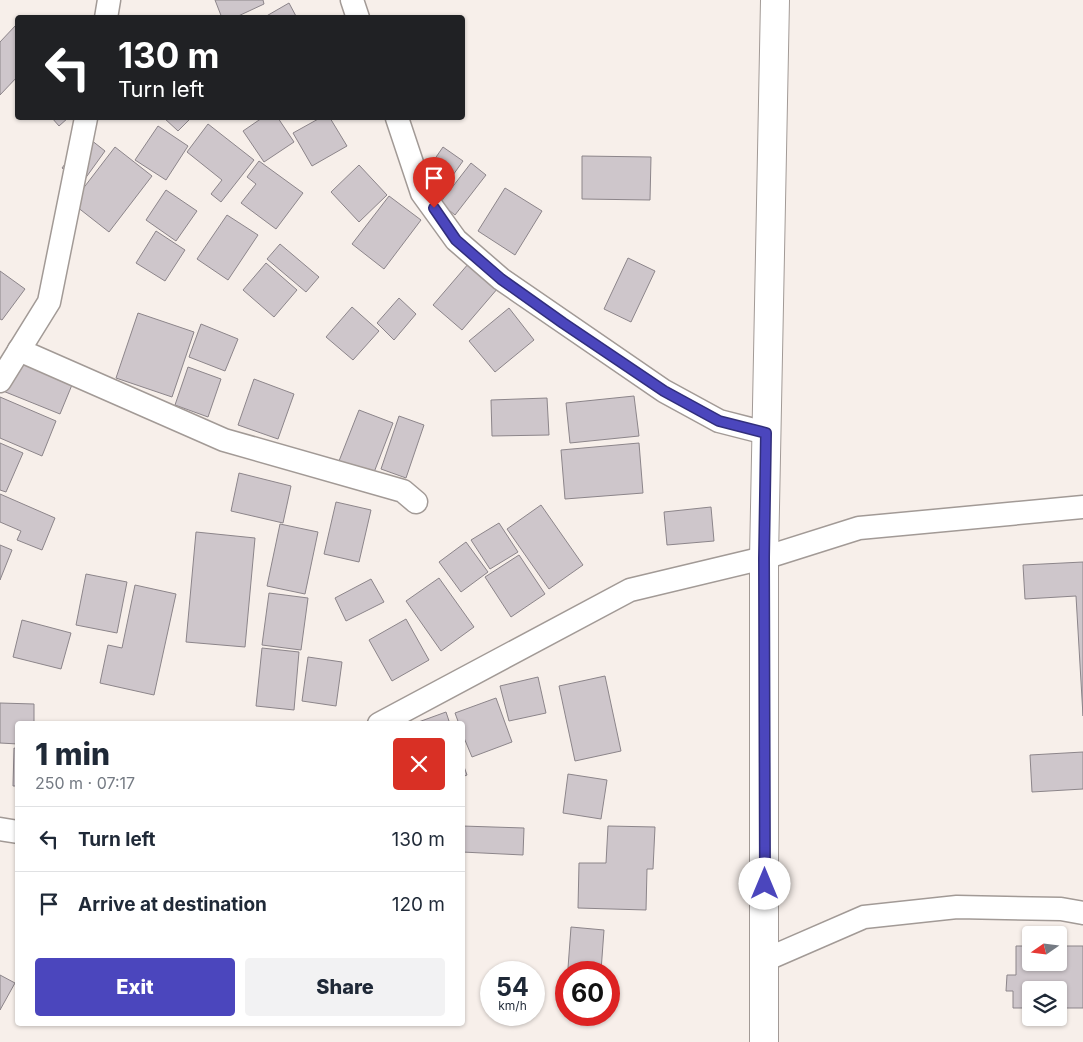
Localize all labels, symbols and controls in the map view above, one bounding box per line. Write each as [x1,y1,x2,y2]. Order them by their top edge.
text: 130 m [118,34,220,76]
icon: left [35,35,100,100]
text: Turn left [118,76,204,102]
pin [413,157,455,208]
icon: arrive [420,164,448,192]
text: 1 min [35,736,110,772]
button: close [393,738,445,790]
text: 250 m · 07:17 [35,773,135,793]
icon: left [35,825,63,853]
text: Turn left [78,828,156,851]
text: 130 m [392,828,445,851]
position arrow [738,857,790,909]
icon: arrive [35,890,63,918]
text: Arrive at destination [78,893,267,916]
text: 120 m [392,893,445,916]
north arrow [1022,926,1068,971]
map controls [1022,926,1067,1026]
button: Exit [35,958,235,1016]
button: Share [245,958,445,1016]
speed limit sign: 60 [555,961,620,1026]
text: 54 [496,972,529,1002]
button: layers [1022,981,1067,1026]
text: km/h [498,998,527,1013]

